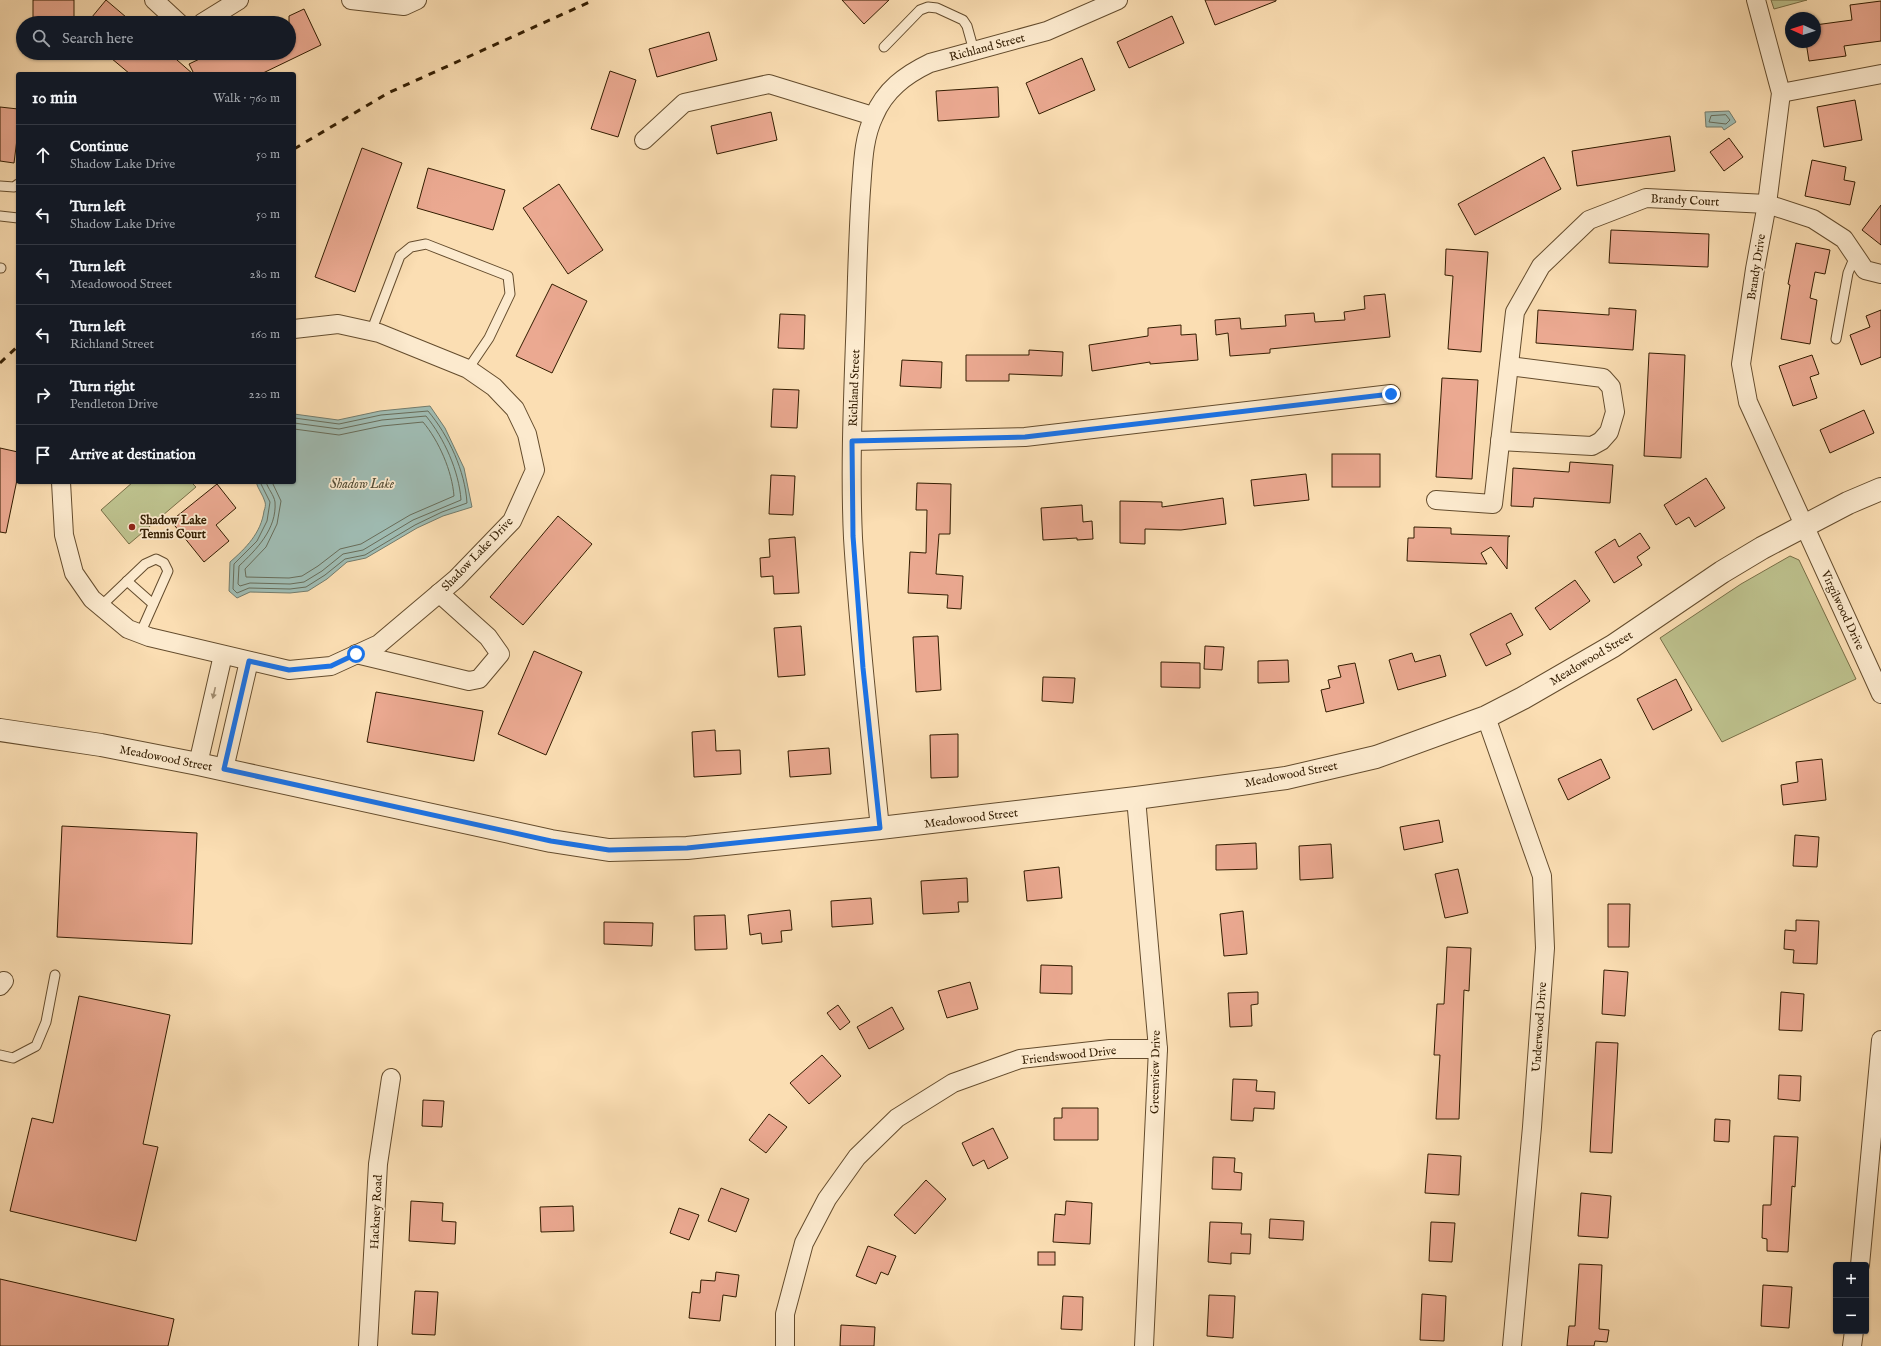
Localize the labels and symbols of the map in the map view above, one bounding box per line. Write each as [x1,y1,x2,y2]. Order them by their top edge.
north arrow [1785,12,1821,48]
street label: Richland Street [948,30,1026,65]
street label: Brandy Court [1650,191,1720,210]
street label: Brandy Drive [1744,232,1769,301]
street label: Richland Street [846,349,863,427]
route end [1382,385,1400,403]
water label: Shadow Lake [330,476,395,493]
place label: Shadow Lake Tennis Court [139,513,207,542]
street label: Shadow Lake Drive [438,514,517,594]
marker: Shadow Lake Tennis Court [127,522,137,532]
street label: Virgilwood Drive [1817,567,1868,653]
street label: Meadowood Street [1547,628,1635,689]
route start [347,645,365,663]
one-way arrow [211,687,217,699]
street label: Meadowood Street [118,742,214,775]
street label: Meadowood Street [1243,758,1339,791]
street label: Meadowood Street [923,805,1019,832]
street label: Underwood Drive [1529,981,1550,1073]
street label: Greenview Drive [1147,1030,1164,1114]
street label: Friendswood Drive [1021,1043,1118,1068]
street label: Hackney Road [367,1174,386,1250]

